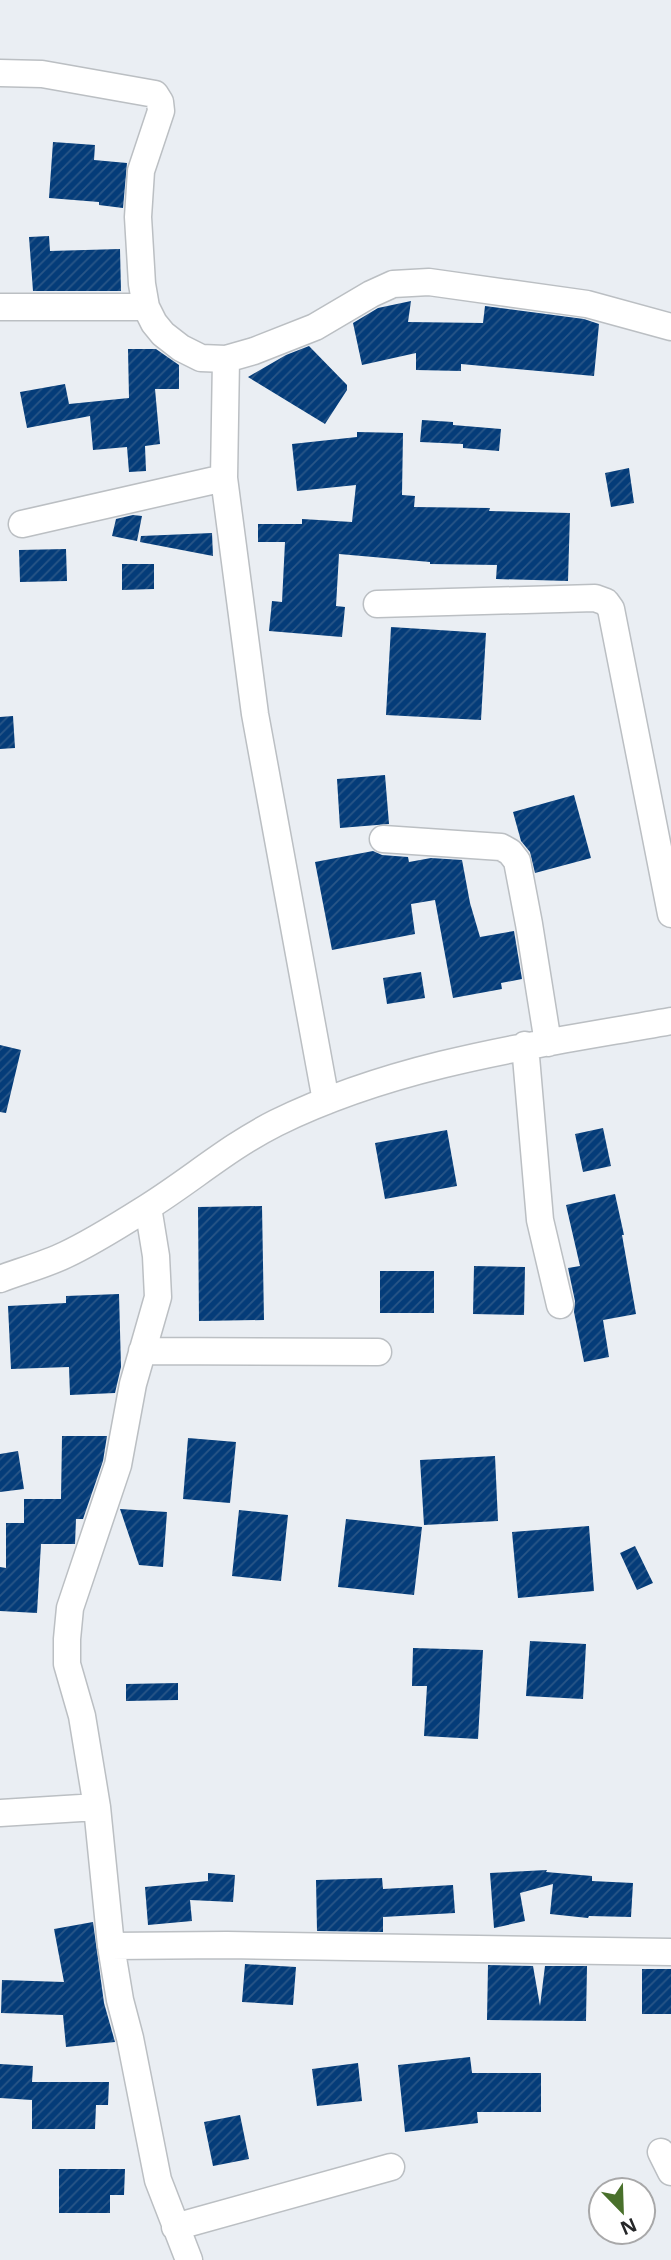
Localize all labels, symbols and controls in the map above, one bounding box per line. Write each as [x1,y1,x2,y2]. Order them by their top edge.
north arrow [587,2176,657,2246]
text: N [616,2212,641,2242]

